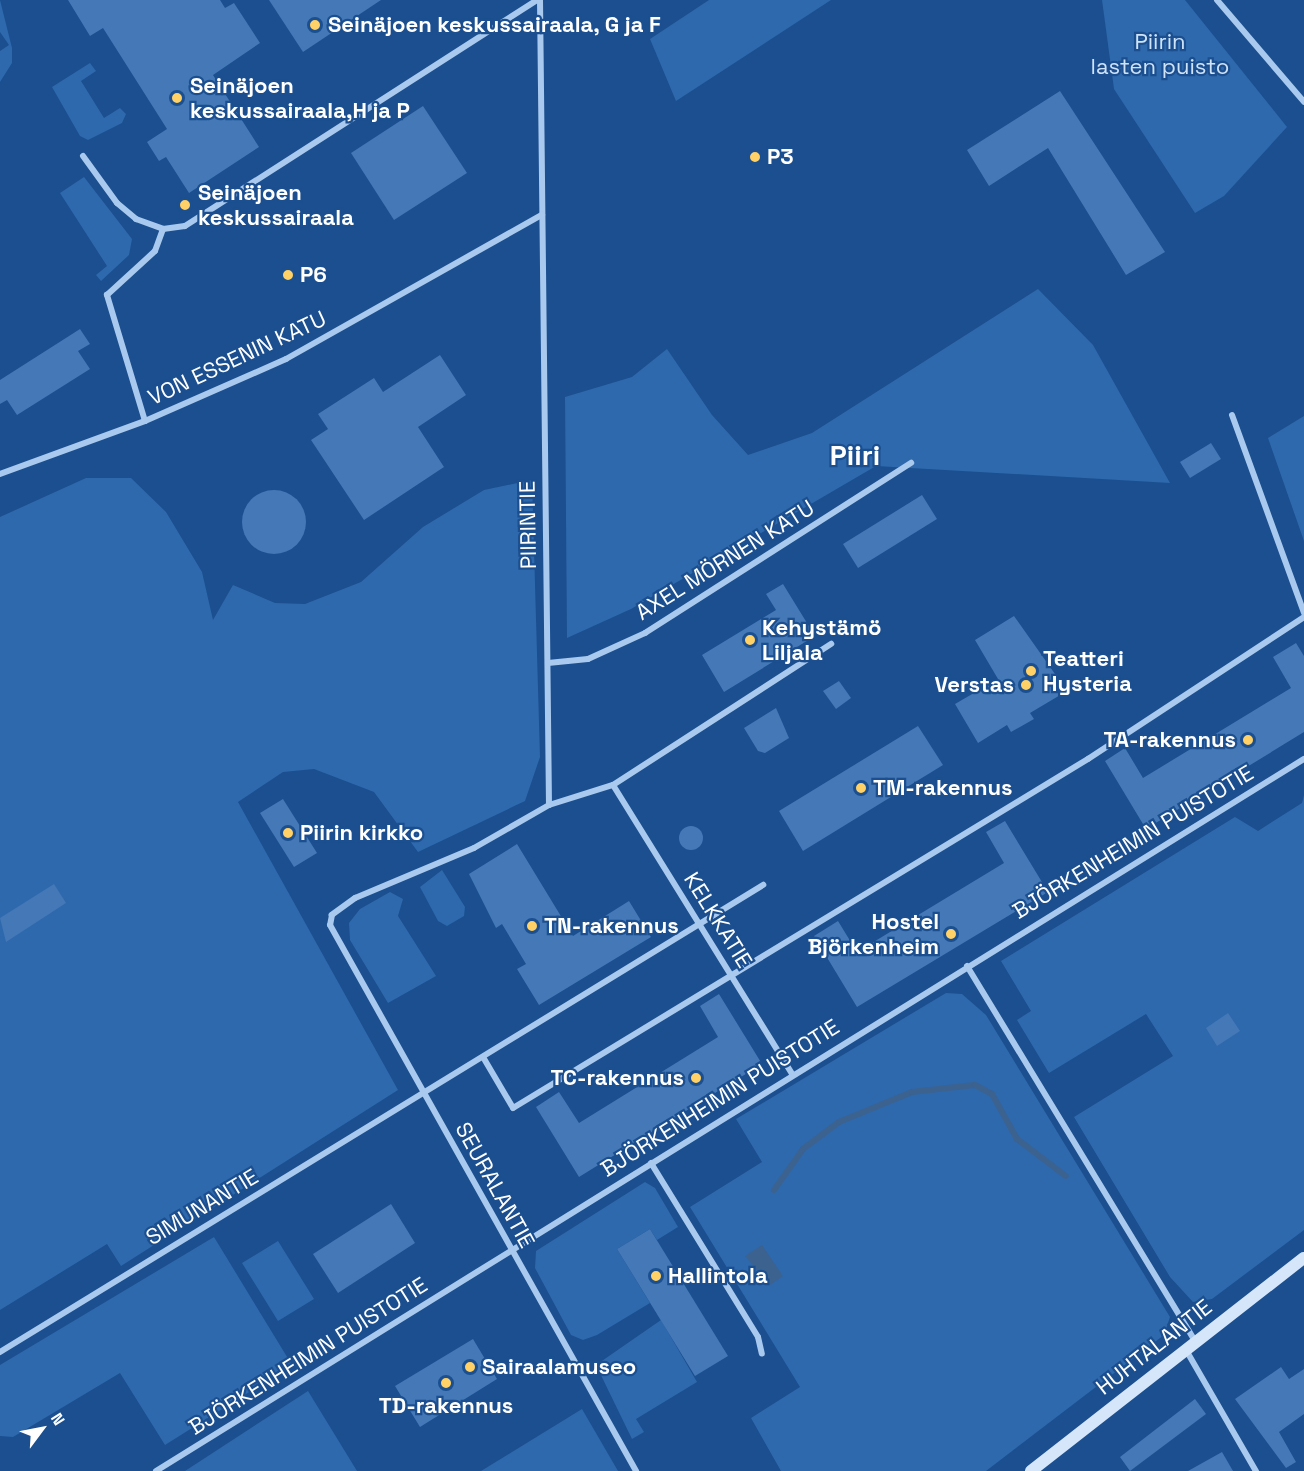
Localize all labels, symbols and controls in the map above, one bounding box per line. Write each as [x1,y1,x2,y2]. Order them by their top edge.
place label: Seinäjoen keskussairaala, G ja F [328,12,661,38]
marker: Seinäjoen keskussairaala, G ja F [306,16,324,34]
park label: Piirin lasten puisto [1091,28,1229,80]
place label: Seinäjoen keskussairaala,H ja P [190,72,410,124]
marker: Seinäjoen keskussairaala,H ja P [168,89,186,107]
place label: P3 [767,144,794,170]
marker: P3 [748,150,762,164]
place label: Seinäjoen keskussairaala [198,179,354,230]
marker: Seinäjoen keskussairaala [176,196,194,214]
place label: P6 [300,262,327,288]
marker: P6 [281,268,295,282]
street label: VON ESSENIN KATU [144,305,330,411]
district label: Piiri [830,438,880,472]
street label: PIIRINTIE [514,481,542,569]
street label: AXEL MÖRNEN KATU [631,494,819,626]
place label: Kehystämö Liljala [762,614,881,666]
marker: Kehystämö Liljala [743,633,757,647]
place label: Teatteri Hysteria [1043,645,1132,696]
marker: Teatteri Hysteria [1024,664,1038,678]
place label: Verstas [934,672,1014,698]
marker: Verstas [1019,678,1033,692]
place label: TA-rakennus [1104,727,1236,753]
marker: TA-rakennus [1241,733,1255,747]
street label: BJÖRKENHEIMIN PUISTOTIE [1008,760,1258,924]
place label: TM-rakennus [873,775,1012,801]
marker: TM-rakennus [854,781,868,795]
place label: Piirin kirkko [300,820,423,846]
marker: Piirin kirkko [281,826,295,840]
street label: KELKKATIE [678,867,758,973]
place label: Hostel Björkenheim [807,908,939,960]
place label: TN-rakennus [544,913,679,939]
marker: TN-rakennus [525,919,539,933]
marker: Hostel Björkenheim [944,927,958,941]
street label: BJÖRKENHEIMIN PUISTOTIE [596,1014,844,1182]
place label: TC-rakennus [550,1065,684,1091]
marker: TC-rakennus [689,1071,703,1085]
street label: SEURALANTIE [450,1118,540,1252]
street label: SIMUNANTIE [141,1163,263,1251]
place label: Hallintola [668,1263,768,1289]
marker: Hallintola [649,1269,663,1283]
street label: BJÖRKENHEIMIN PUISTOTIE [184,1272,432,1440]
street label: HUHTALANTIE [1091,1294,1217,1400]
place label: Sairaalamuseo [482,1354,636,1380]
marker: Sairaalamuseo [463,1360,477,1374]
marker: TD-rakennus [439,1376,453,1390]
place label: TD-rakennus [379,1393,513,1419]
north arrow [12,1399,72,1459]
text: N [46,1409,69,1429]

